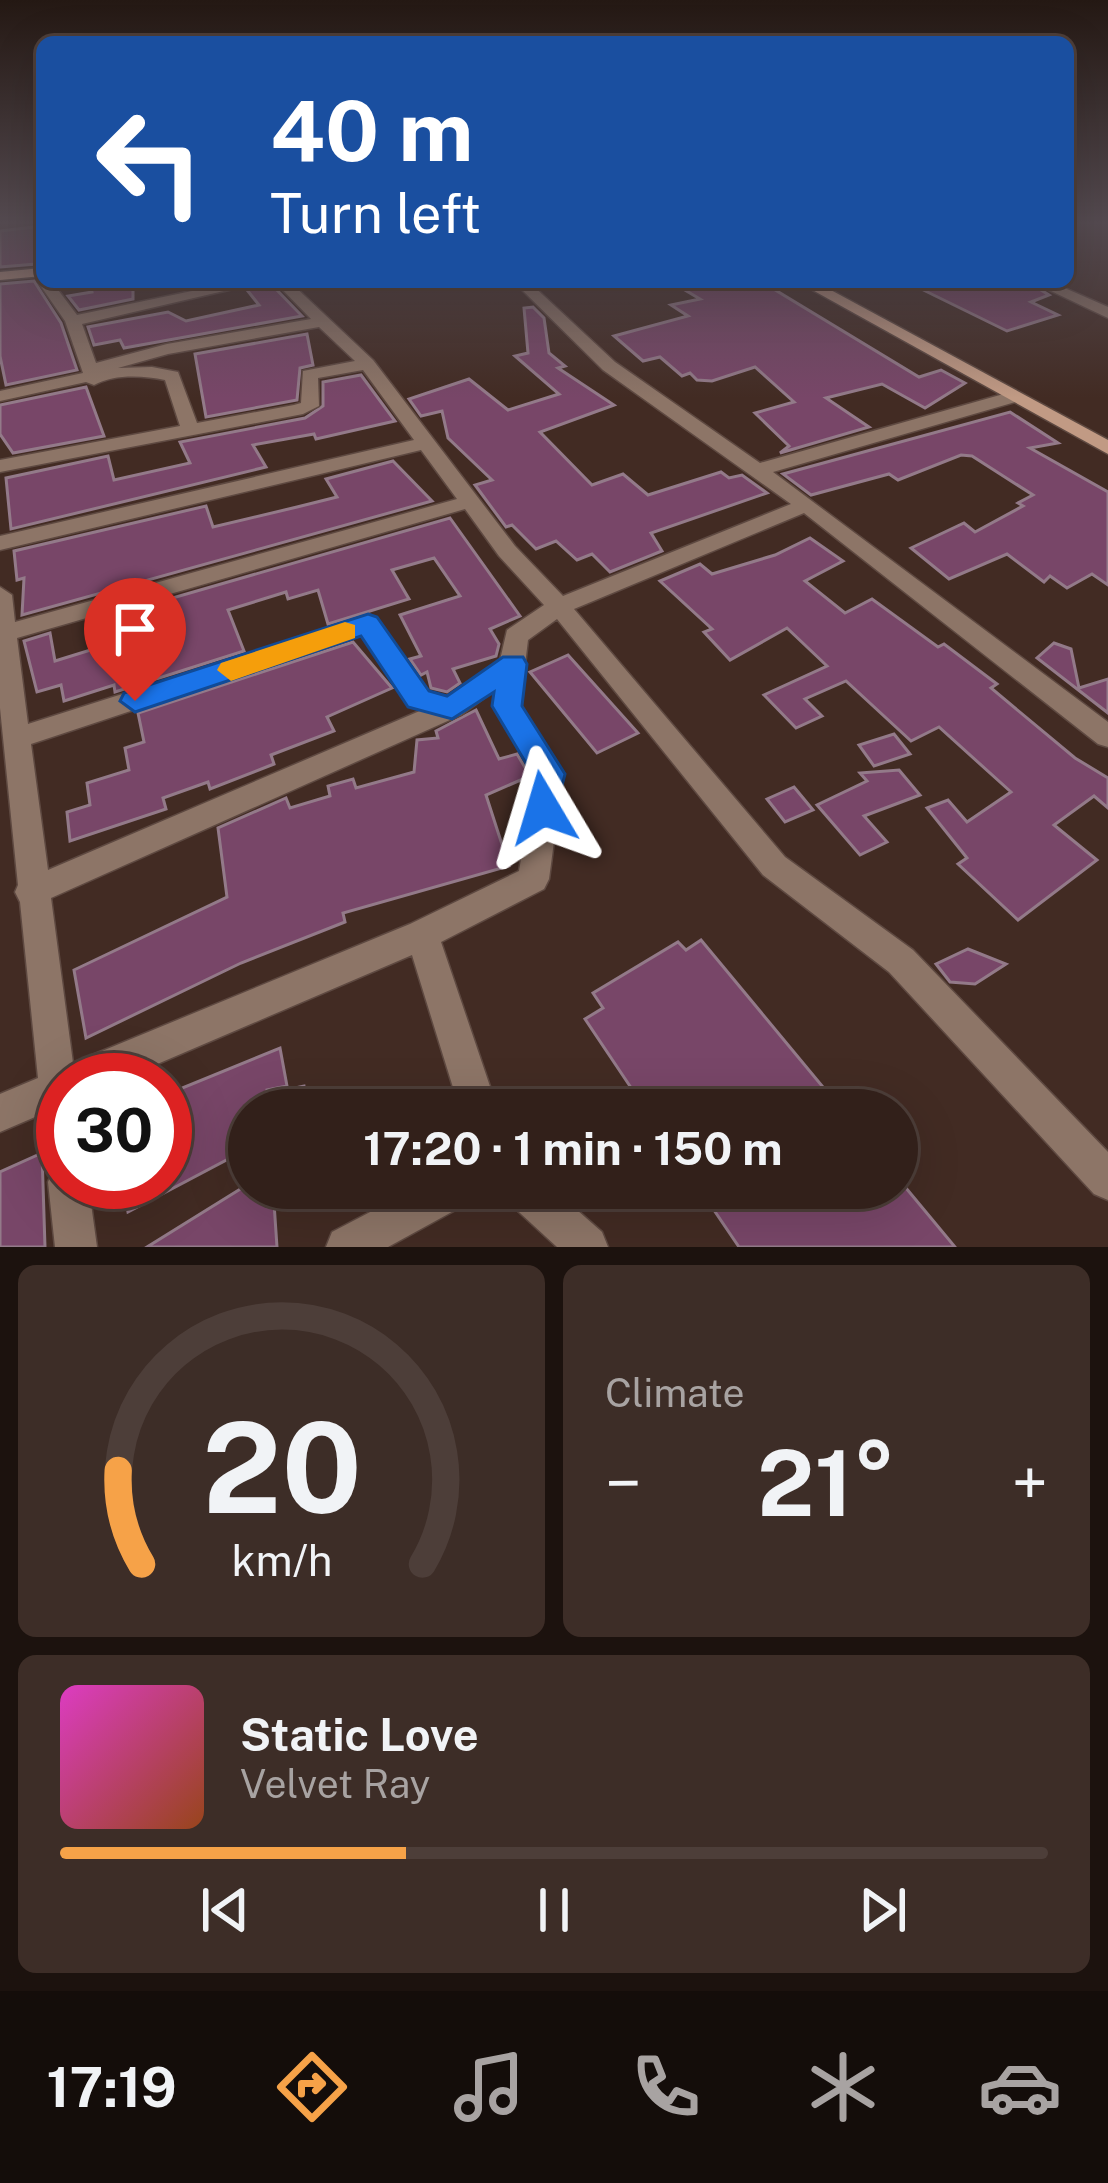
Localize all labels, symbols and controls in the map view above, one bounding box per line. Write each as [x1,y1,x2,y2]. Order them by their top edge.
text: 40 m [270,81,473,180]
icon: left [72,84,228,240]
text: Turn left [270,182,481,245]
pin [84,578,186,701]
icon: arrive [102,596,168,662]
position arrow [480,745,606,871]
speed limit sign: 30 [36,1053,192,1209]
text: 17:20 · 1 min · 150 m [363,1122,783,1175]
text: Climate [605,1370,745,1416]
text: 20 [202,1394,361,1541]
text: 21° [757,1430,896,1536]
text: − [605,1444,642,1522]
text: + [1011,1444,1048,1522]
text: km/h [231,1535,332,1586]
text: Static Love [240,1708,479,1761]
text: Velvet Ray [240,1761,430,1807]
icon: previous [192,1877,258,1943]
icon: pause [521,1877,587,1943]
icon: next [850,1877,916,1943]
icon: directions [270,2045,354,2129]
icon: music [447,2045,531,2129]
icon: phone [624,2045,708,2129]
icon: climate [801,2045,885,2129]
icon: car [978,2045,1062,2129]
text: 17:19 [46,2056,177,2119]

